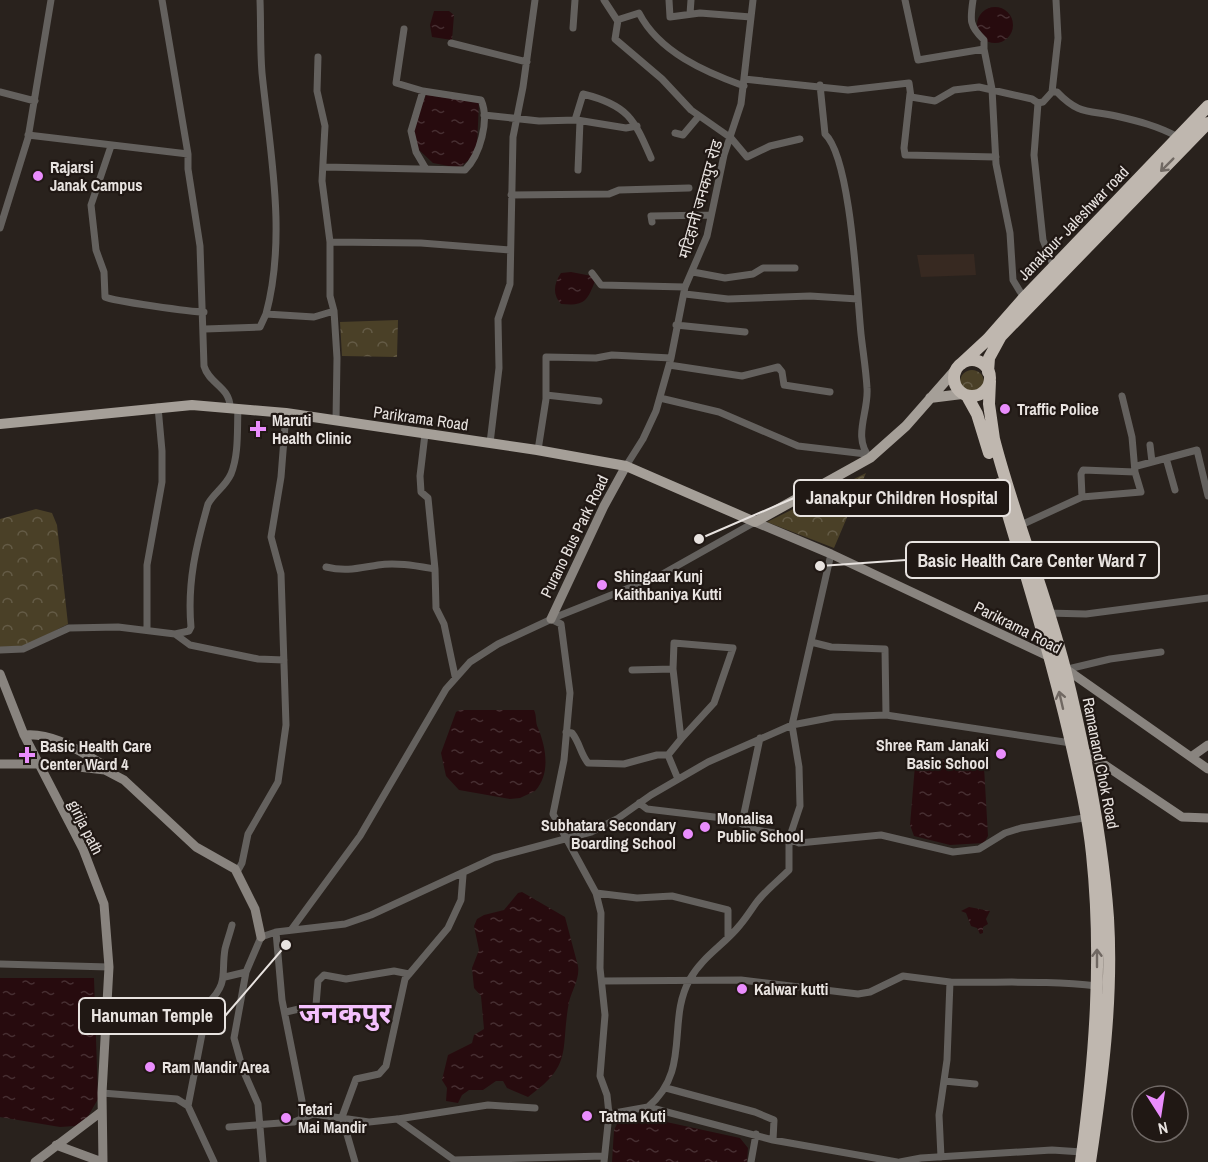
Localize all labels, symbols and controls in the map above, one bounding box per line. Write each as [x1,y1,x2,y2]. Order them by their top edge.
street label: मटिहानी जनकपुर रोड [673,137,728,261]
place label: Rajarsi Janak Campus [50,156,143,196]
one-way arrow [1160,157,1175,172]
street label: Janakpur- Jaleshwar road [1013,161,1133,285]
marker: Rajarsi Janak Campus [31,169,45,183]
place label: Traffic Police [1017,398,1099,420]
street label: Parikrama Road [372,400,470,436]
marker: Traffic Police [998,402,1012,416]
place label: Maruti Health Clinic [272,409,351,449]
marker: Maruti Health Clinic [249,420,267,438]
street label: Purano Bus Park Road [535,471,613,601]
callout: Janakpur Children Hospital [794,480,1010,516]
text: Janakpur Children Hospital [806,485,998,510]
callout: Basic Health Care Center Ward 7 [906,542,1159,578]
text: Basic Health Care Center Ward 7 [917,548,1147,573]
place label: Shingaar Kunj Kaithbaniya Kutti [614,565,722,605]
marker: Shingaar Kunj Kaithbaniya Kutti [595,578,609,592]
street label: Parikrama Road [970,596,1066,658]
one-way arrow [1055,691,1066,710]
street label: Ramanand Chok Road [1077,695,1125,831]
place label: Shree Ram Janaki Basic School [876,734,989,774]
place label: Basic Health Care Center Ward 4 [40,735,152,775]
marker: Basic Health Care Center Ward 4 [18,746,36,764]
marker: Shree Ram Janaki Basic School [994,747,1008,761]
street label: girija path [63,796,109,858]
place label: Monalisa Public School [717,807,804,847]
place label: Subhatara Secondary Boarding School [541,814,677,854]
marker: Monalisa Public School [698,820,712,834]
marker: Subhatara Secondary Boarding School [681,827,695,841]
one-way arrow [1091,948,1103,968]
place label: Kalwar kutti [754,978,828,1000]
marker: Kalwar kutti [735,982,749,996]
district label: जनकपुर [299,994,392,1032]
callout: Hanuman Temple [79,998,225,1034]
text: Hanuman Temple [91,1003,213,1028]
place label: Ram Mandir Area [162,1056,270,1078]
marker: Ram Mandir Area [143,1060,157,1074]
north arrow [1130,1084,1190,1144]
place label: Tetari Mai Mandir [298,1098,367,1138]
place label: Tatma Kuti [599,1105,666,1127]
marker: Tatma Kuti [580,1109,594,1123]
marker: Tetari Mai Mandir [279,1111,293,1125]
text: N [1156,1117,1170,1140]

